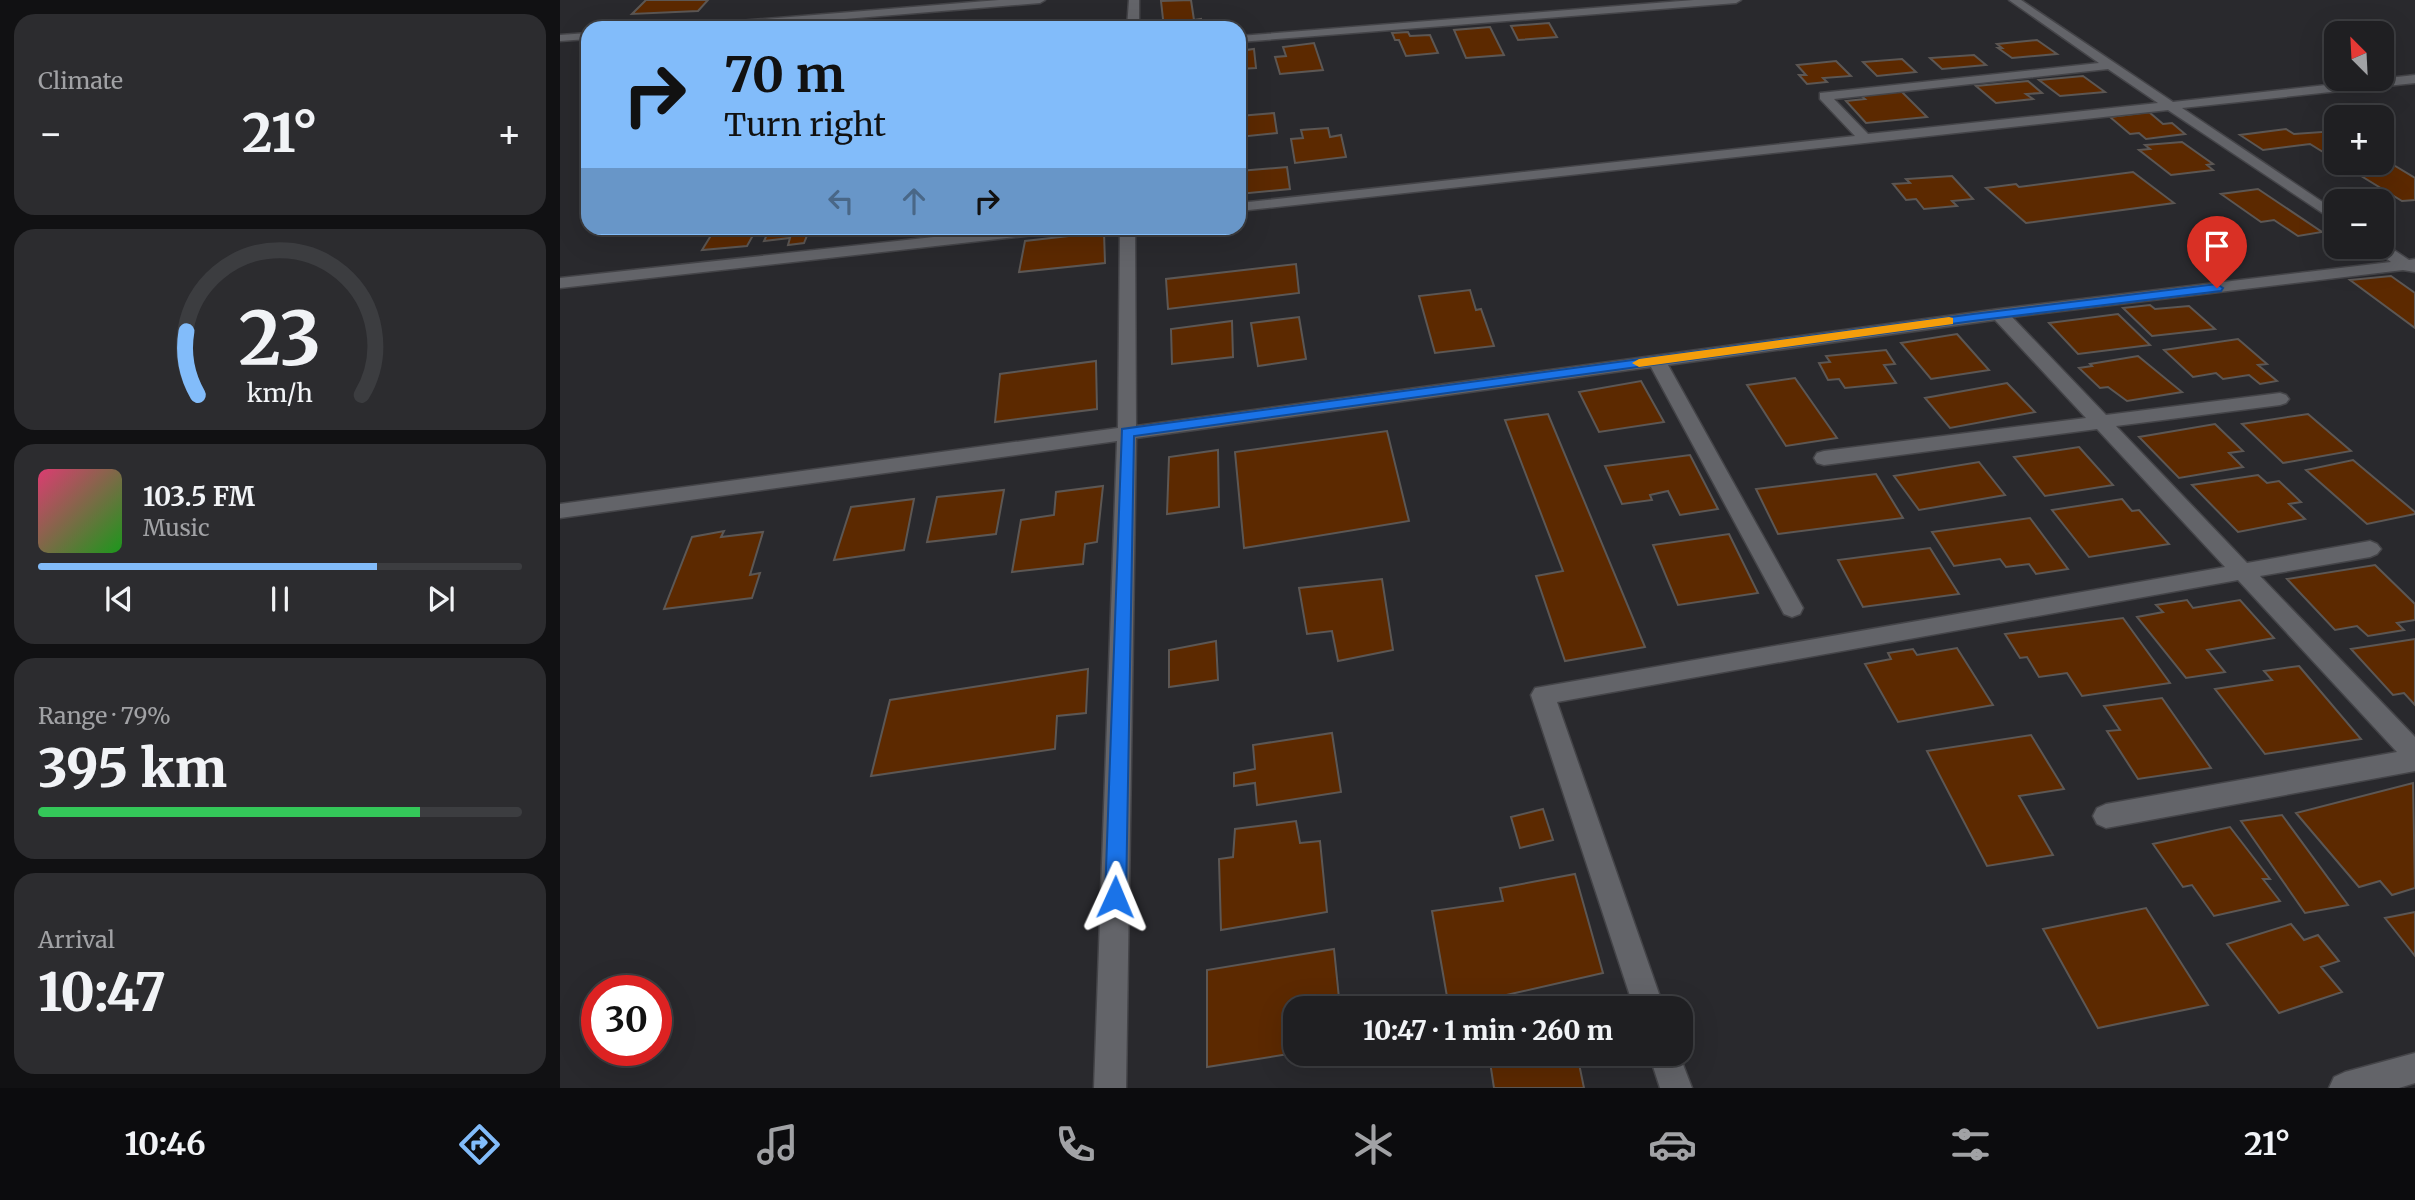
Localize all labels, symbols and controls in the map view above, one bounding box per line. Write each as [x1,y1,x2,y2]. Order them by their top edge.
north arrow [2324,21,2394,91]
map controls [2324,21,2394,259]
text: 70 m [724,44,845,105]
icon: right [609,49,700,140]
text: Climate [38,66,123,95]
text: 21° [242,101,318,166]
text: Turn right [724,105,886,145]
button: + [2324,105,2394,175]
text: − [38,110,63,157]
text: + [497,110,522,157]
icon: left [822,182,860,220]
icon: ahead [895,182,933,220]
icon: right [968,182,1006,220]
button: − [2324,189,2394,259]
pin [2187,216,2247,288]
icon: arrive [2198,227,2236,265]
text: 23 [239,294,321,386]
text: km/h [247,377,313,409]
text: 103.5 FM [143,480,255,513]
text: Music [143,513,210,542]
icon: previous [100,580,138,618]
icon: pause [261,580,299,618]
icon: next [422,580,460,618]
text: Range · 79% [38,701,171,730]
text: 395 km [38,736,227,801]
position arrow [1078,860,1152,934]
text: Arrival [38,925,115,954]
text: 10:47 [38,960,166,1025]
speed limit sign: 30 [581,975,672,1066]
text: 10:47 · 1 min · 260 m [1363,1014,1613,1047]
icon: directions [455,1120,504,1169]
icon: music [753,1120,802,1169]
icon: phone [1051,1120,1100,1169]
icon: climate [1349,1120,1398,1169]
icon: car [1648,1120,1697,1169]
icon: filters [1946,1120,1995,1169]
text: 10:46 [125,1124,206,1164]
text: 21° [2244,1124,2290,1164]

